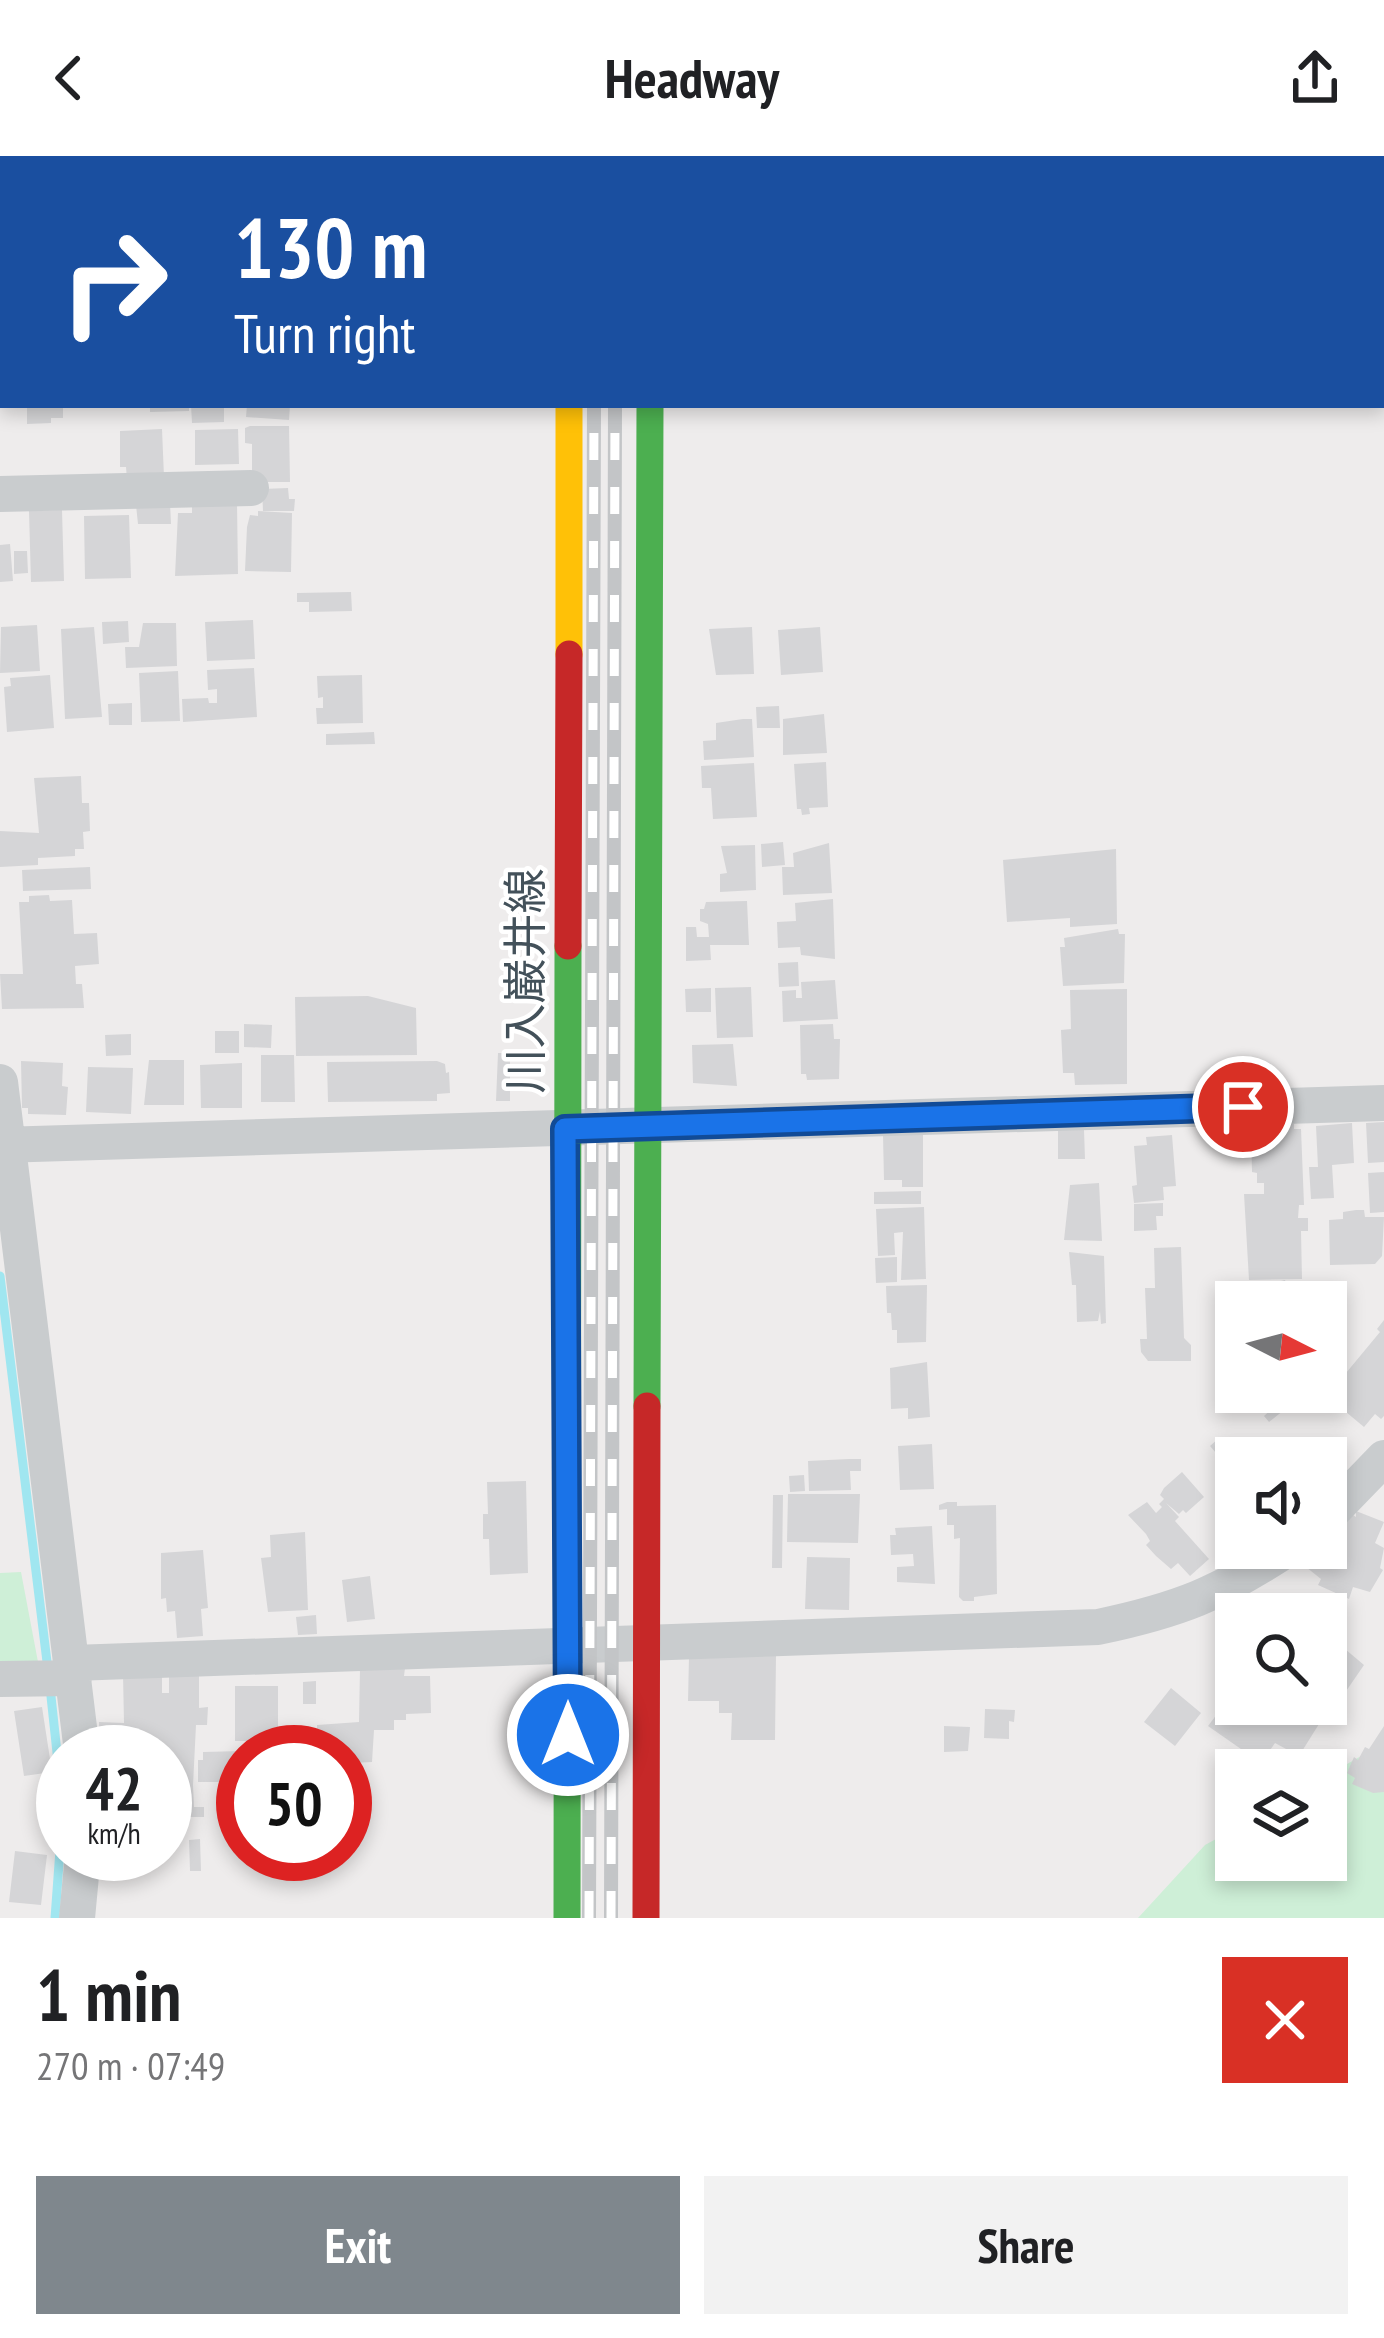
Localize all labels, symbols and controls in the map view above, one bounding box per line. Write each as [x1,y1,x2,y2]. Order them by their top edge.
text: Headway [605,43,779,113]
icon: back [36,45,102,111]
icon: share [1282,45,1348,111]
text: 130 m [234,192,427,301]
icon: right [36,204,192,360]
text: Turn right [234,298,415,368]
street label: 川入巌井線 [495,868,553,1094]
pin [1192,1056,1294,1158]
icon: arrive [1210,1074,1276,1140]
north arrow [1215,1281,1347,1413]
map controls [1215,1281,1347,1881]
button: sound [1215,1437,1347,1569]
button: search [1215,1593,1347,1725]
position arrow [505,1672,631,1798]
speed limit sign: 50 [216,1725,372,1881]
text: 42 [85,1749,143,1827]
button: layers [1215,1749,1347,1881]
text: km/h [87,1813,141,1852]
text: 1 min [36,1948,181,2041]
button: close [1222,1957,1348,2083]
text: 270 m · 07:49 [36,2040,225,2091]
button: Exit [36,2176,680,2314]
button: Share [704,2176,1348,2314]

